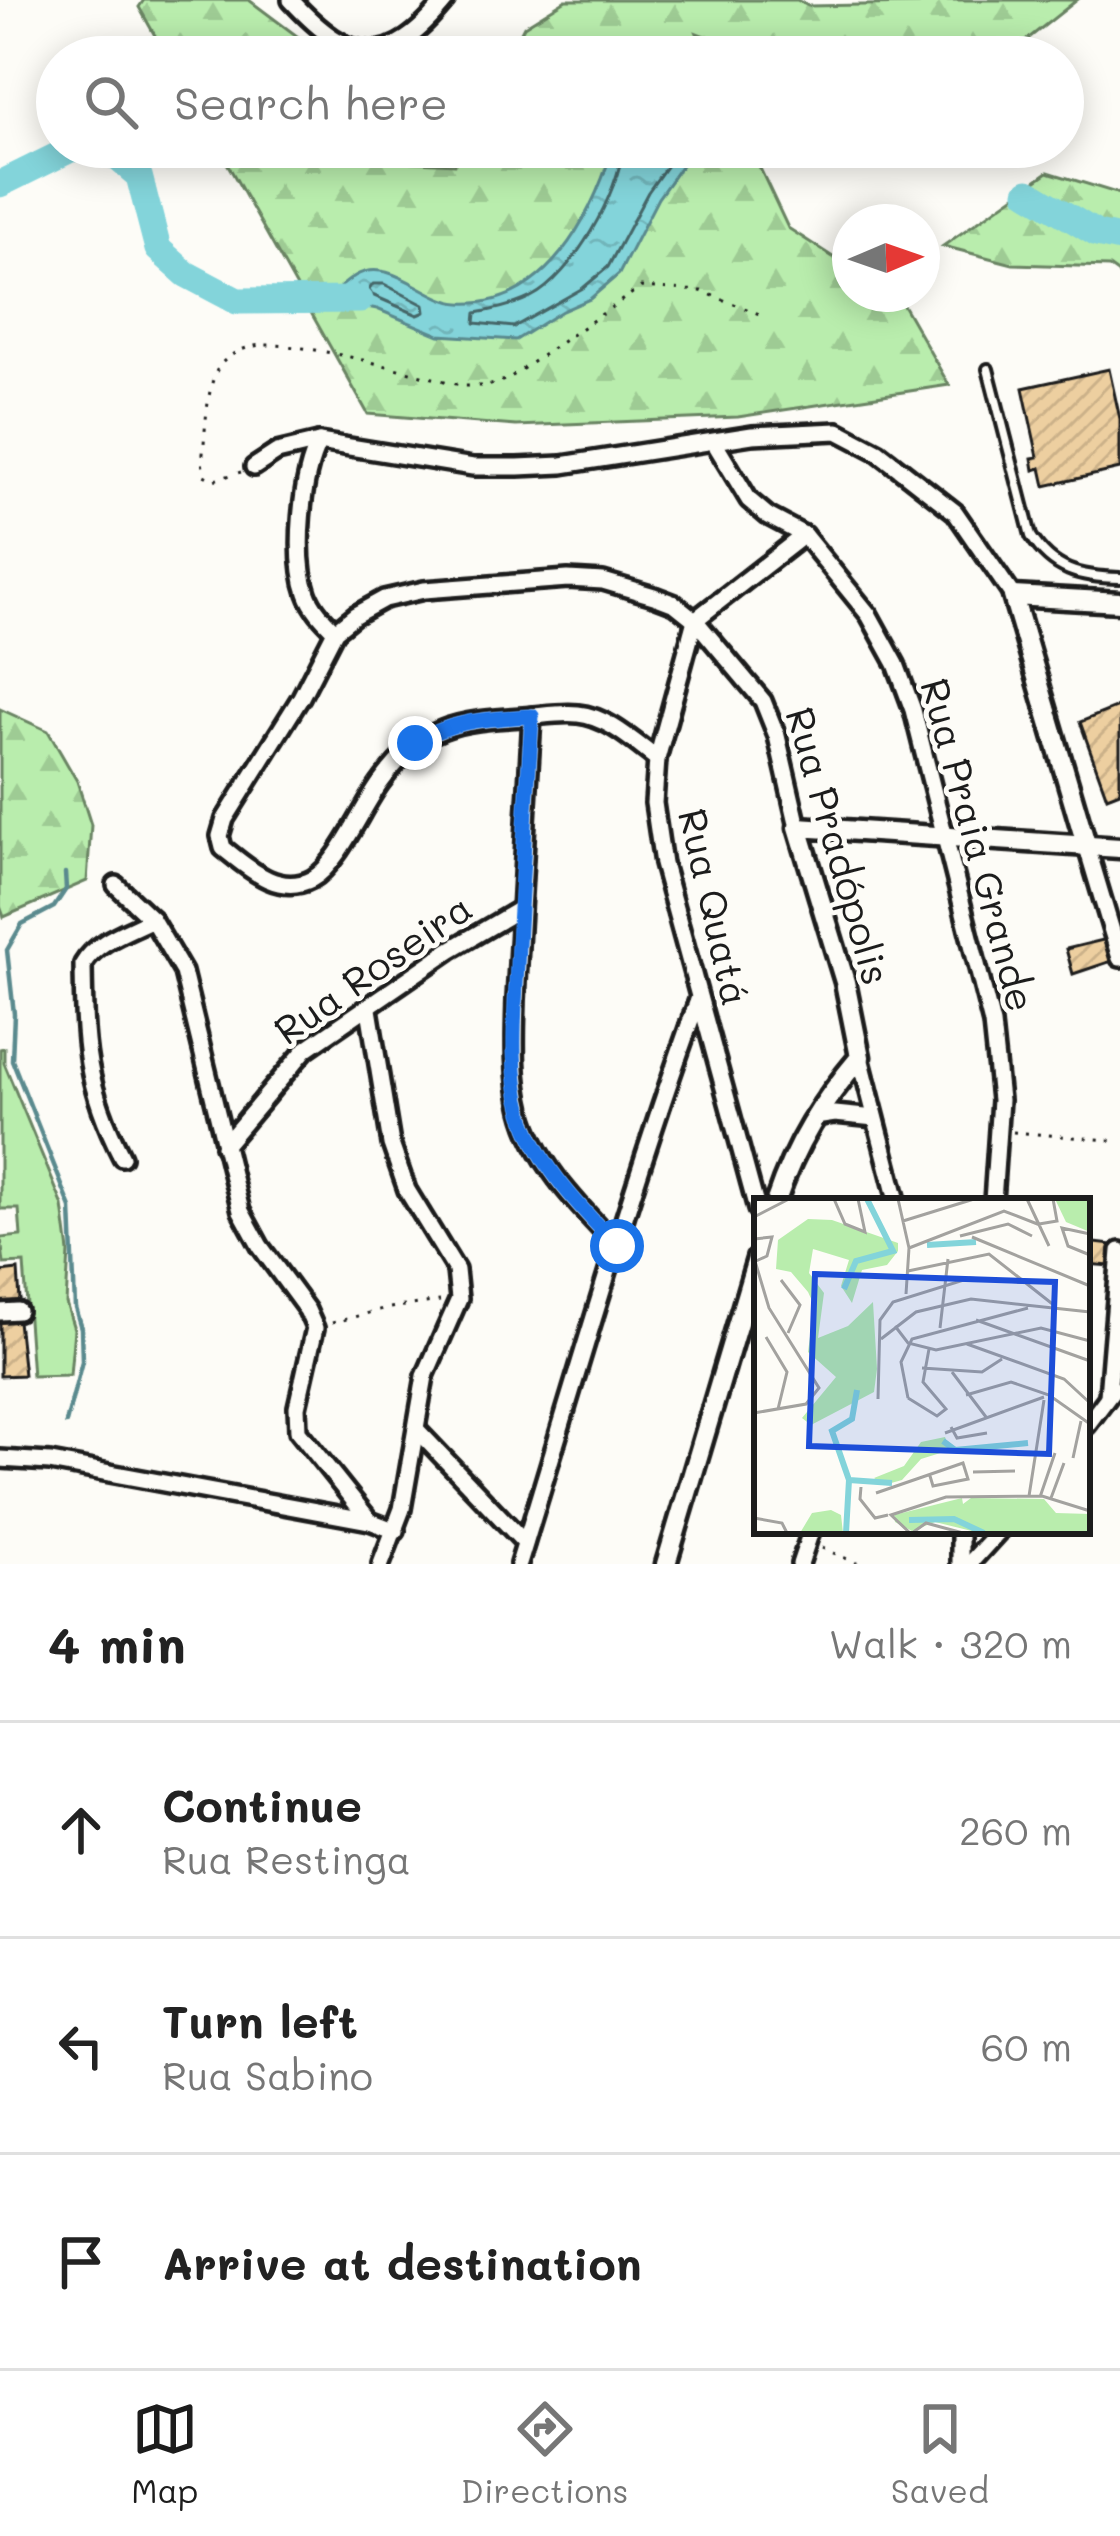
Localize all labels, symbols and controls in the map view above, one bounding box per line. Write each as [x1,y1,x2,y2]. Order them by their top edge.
search box [36,36,1084,168]
icon: search [78,69,144,135]
text: Search here [174,73,448,131]
north arrow [832,204,940,312]
street label: Rua Praia Grande [910,672,1048,1017]
street label: Rua Pradópolis [775,701,903,990]
route end [388,716,442,770]
street label: Rua Quatá [668,803,763,1010]
street label: Rua Roseira [263,881,481,1055]
inset map [754,1198,1090,1534]
route start [590,1219,644,1273]
text: 4 min [48,1609,186,1676]
text: Walk · 320 m [829,1617,1072,1668]
text: Continue [162,1775,362,1833]
icon: ahead [48,1797,114,1863]
text: 260 m [959,1804,1072,1855]
text: Rua Restinga [162,1833,411,1884]
text: Turn left [162,1991,358,2049]
icon: left [48,2013,114,2079]
text: 60 m [981,2020,1072,2071]
text: Rua Sabino [162,2049,373,2100]
icon: arrive [48,2229,114,2295]
text: Arrive at destination [162,2233,642,2291]
tab: Map [131,2396,198,2511]
tab: Directions [461,2396,628,2511]
tab: Saved [891,2396,989,2511]

